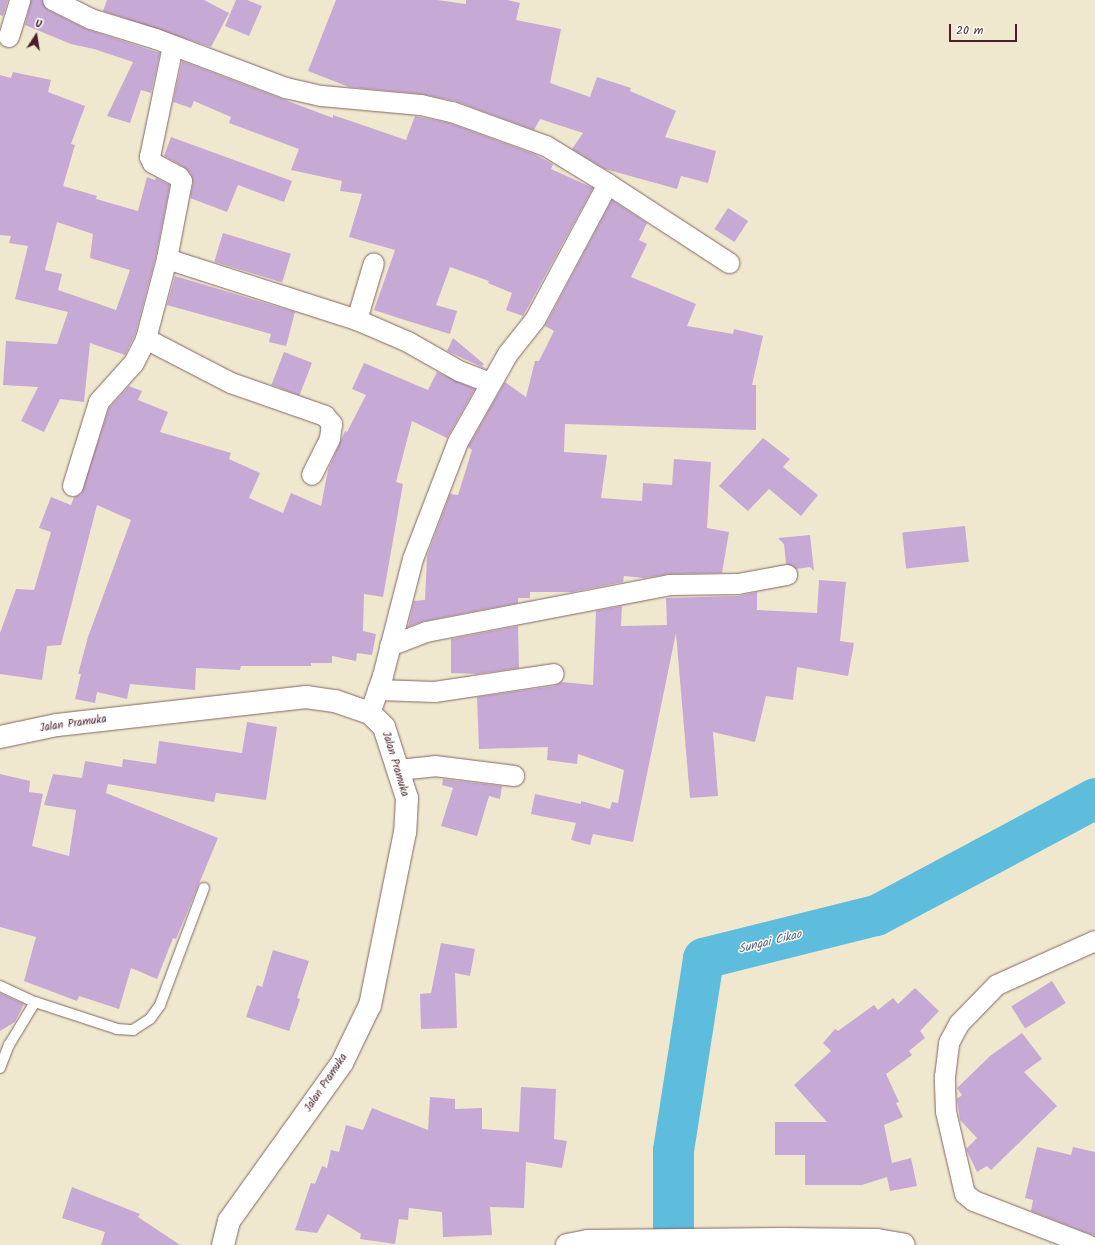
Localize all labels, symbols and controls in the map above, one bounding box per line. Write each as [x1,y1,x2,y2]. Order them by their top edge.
text: U [33,15,44,34]
north arrow [16,16,56,56]
scale bar [951,16,1019,42]
text: 20 m [956,21,983,40]
street label: Jalan Pramuka [39,713,107,735]
street label: Jalan Pramuka [379,730,411,798]
water label: Sungai Cikao [737,927,803,957]
street label: Jalan Pramuka [302,1051,350,1115]

